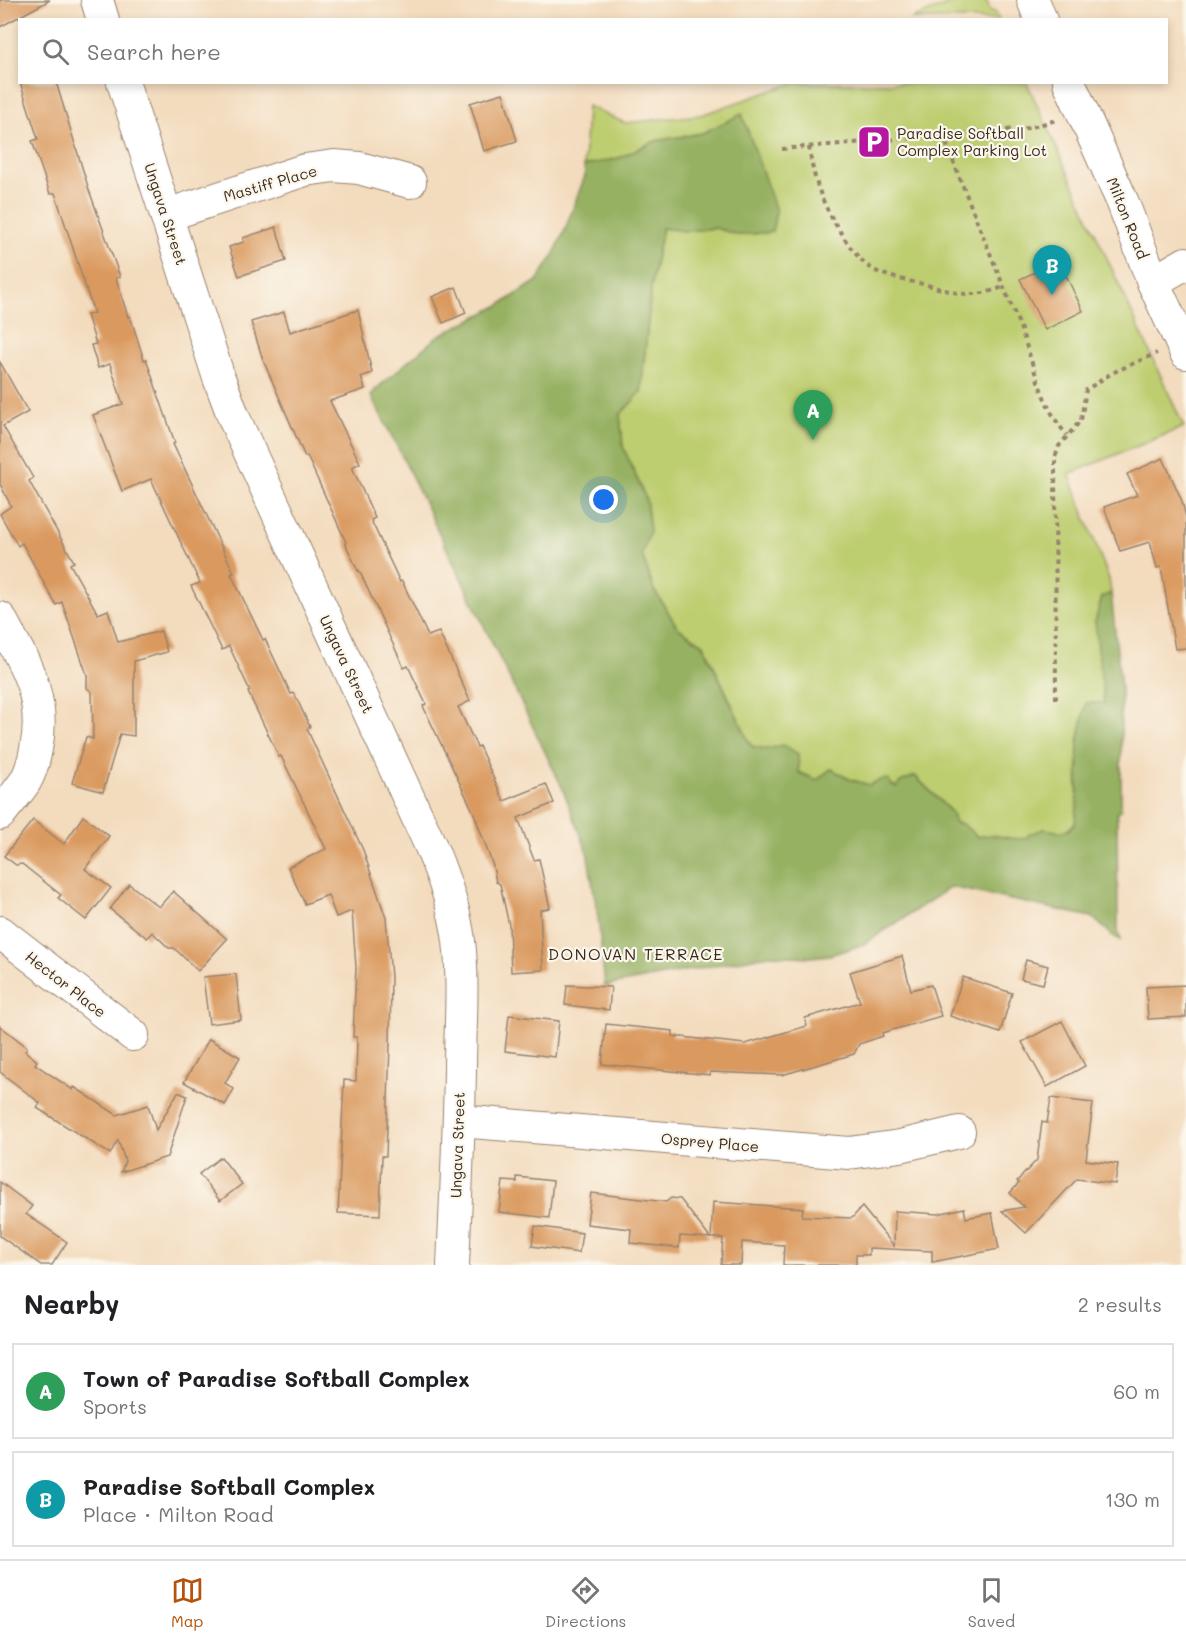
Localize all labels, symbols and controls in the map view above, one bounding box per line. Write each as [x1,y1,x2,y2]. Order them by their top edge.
search box [18,18,1168,84]
icon: search [39,35,72,68]
text: Search here [87,37,221,66]
place label: Paradise Softball Complex Parking Lot [897,123,1047,160]
parking icon: Paradise Softball Complex Parking Lot [856,124,892,160]
street label: Ungava Street [140,160,192,268]
street label: Mastiff Place [221,160,319,206]
street label: Milton Road [1103,174,1153,262]
pin: B [1032,246,1072,295]
pin: A [794,390,832,440]
your location [589,485,618,514]
street label: Ungava Street [315,612,379,716]
district label: DONOVAN TERRACE [548,943,724,964]
street label: Hector Place [22,946,110,1022]
street label: Ungava Street [445,1092,469,1198]
street label: Osprey Place [660,1128,760,1156]
text: Nearby [24,1287,119,1321]
text: 2 results [1078,1291,1162,1317]
text: Town of Paradise Softball Complex [83,1364,470,1393]
text: A [39,1378,52,1404]
text: 60 m [1113,1378,1160,1404]
text: Sports [83,1393,147,1419]
text: Paradise Softball Complex [83,1472,375,1501]
text: B [39,1486,52,1512]
text: 130 m [1105,1486,1160,1512]
text: Place · Milton Road [83,1501,273,1527]
tab: Map [171,1574,204,1631]
tab: Directions [545,1574,626,1631]
tab: Saved [968,1574,1015,1631]

